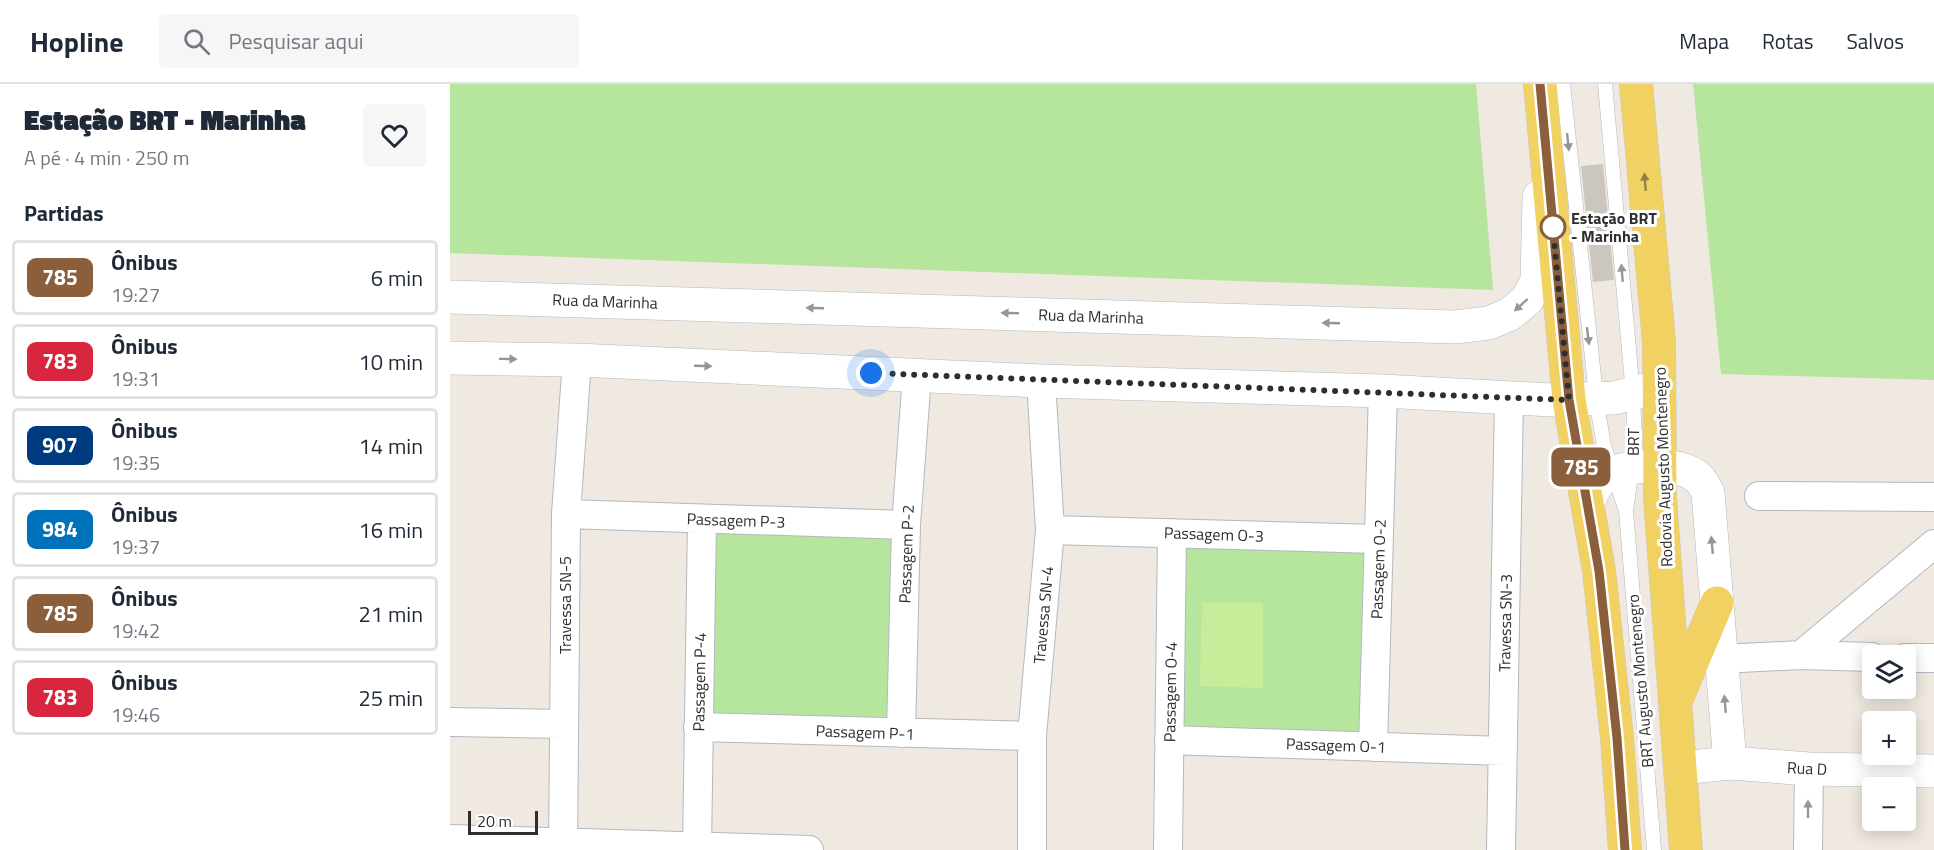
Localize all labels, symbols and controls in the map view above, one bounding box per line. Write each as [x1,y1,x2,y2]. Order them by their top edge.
search box [159,14,579,68]
text: Hopline [30,20,123,63]
text: Pesquisar aqui [228,24,364,58]
icon: search [180,25,213,58]
text: Mapa [1679,25,1729,57]
text: Rotas [1762,25,1813,57]
text: Salvos [1846,25,1904,57]
text: Estação BRT - Marinha [24,98,306,141]
button: heart [363,104,426,167]
one-way arrow [1563,133,1573,152]
text: A pé · 4 min · 250 m [24,142,189,173]
one-way arrow [1640,172,1650,191]
text: Partidas [24,196,104,230]
place label: Estação BRT - Marinha [1571,206,1657,248]
marker: Estação BRT - Marinha [1540,214,1566,240]
text: Ônibus [111,245,178,279]
text: 785 [42,261,78,293]
text: 6 min [371,261,423,295]
one-way arrow [1617,264,1627,283]
text: 19:27 [111,279,160,310]
street label: Rua da Marinha [552,287,658,315]
one-way arrow [1513,298,1528,312]
street label: Rua da Marinha [1038,302,1144,330]
one-way arrow [806,303,825,312]
one-way arrow [1001,309,1020,318]
one-way arrow [1321,318,1340,328]
one-way arrow [1584,327,1593,346]
text: Ônibus [111,329,178,363]
text: 783 [42,345,78,377]
text: 10 min [358,345,423,379]
one-way arrow [499,354,518,364]
your location [856,358,886,388]
one-way arrow [694,361,713,370]
text: 19:31 [111,363,160,394]
street label: Rodovia Augusto Montenegro [1648,367,1678,567]
text: Ônibus [111,413,178,447]
street label: BRT [1621,427,1645,456]
text: 907 [42,429,78,461]
text: 14 min [358,429,423,463]
text: 19:35 [111,447,160,478]
line badge: 785 [1546,448,1616,487]
text: 785 [1563,451,1599,483]
text: Ônibus [111,497,178,531]
street label: Passagem P-2 [892,504,920,604]
street label: Passagem P-3 [686,506,786,534]
text: 984 [42,513,78,545]
text: 16 min [358,513,423,547]
street label: Passagem O-2 [1364,519,1392,619]
street label: Passagem O-3 [1164,520,1264,548]
text: 19:37 [111,531,160,562]
one-way arrow [1707,536,1717,555]
street label: Travessa SN-5 [553,556,577,654]
street label: Travessa SN-4 [1027,565,1059,665]
street label: Travessa SN-3 [1492,574,1518,672]
text: Ônibus [111,581,178,615]
street label: BRT Augusto Montenegro [1620,593,1660,769]
text: 785 [42,597,78,629]
text: 21 min [358,597,423,631]
text: 19:42 [111,615,160,646]
street label: Passagem P-4 [686,632,712,732]
street label: Passagem O-4 [1157,642,1183,742]
map controls [1862,645,1916,831]
button: layers [1862,645,1916,699]
text: Ônibus [111,665,178,699]
text: 783 [42,681,78,713]
text: 25 min [358,681,423,715]
one-way arrow [1721,695,1730,714]
text: 19:46 [111,699,160,730]
button: + [1862,711,1916,765]
street label: Passagem P-1 [815,718,915,746]
street label: Passagem O-1 [1286,731,1386,759]
street label: Rua D [1786,755,1828,781]
button: − [1862,777,1916,831]
one-way arrow [1803,800,1812,819]
scale bar [468,808,538,836]
text: 20 m [477,809,512,833]

